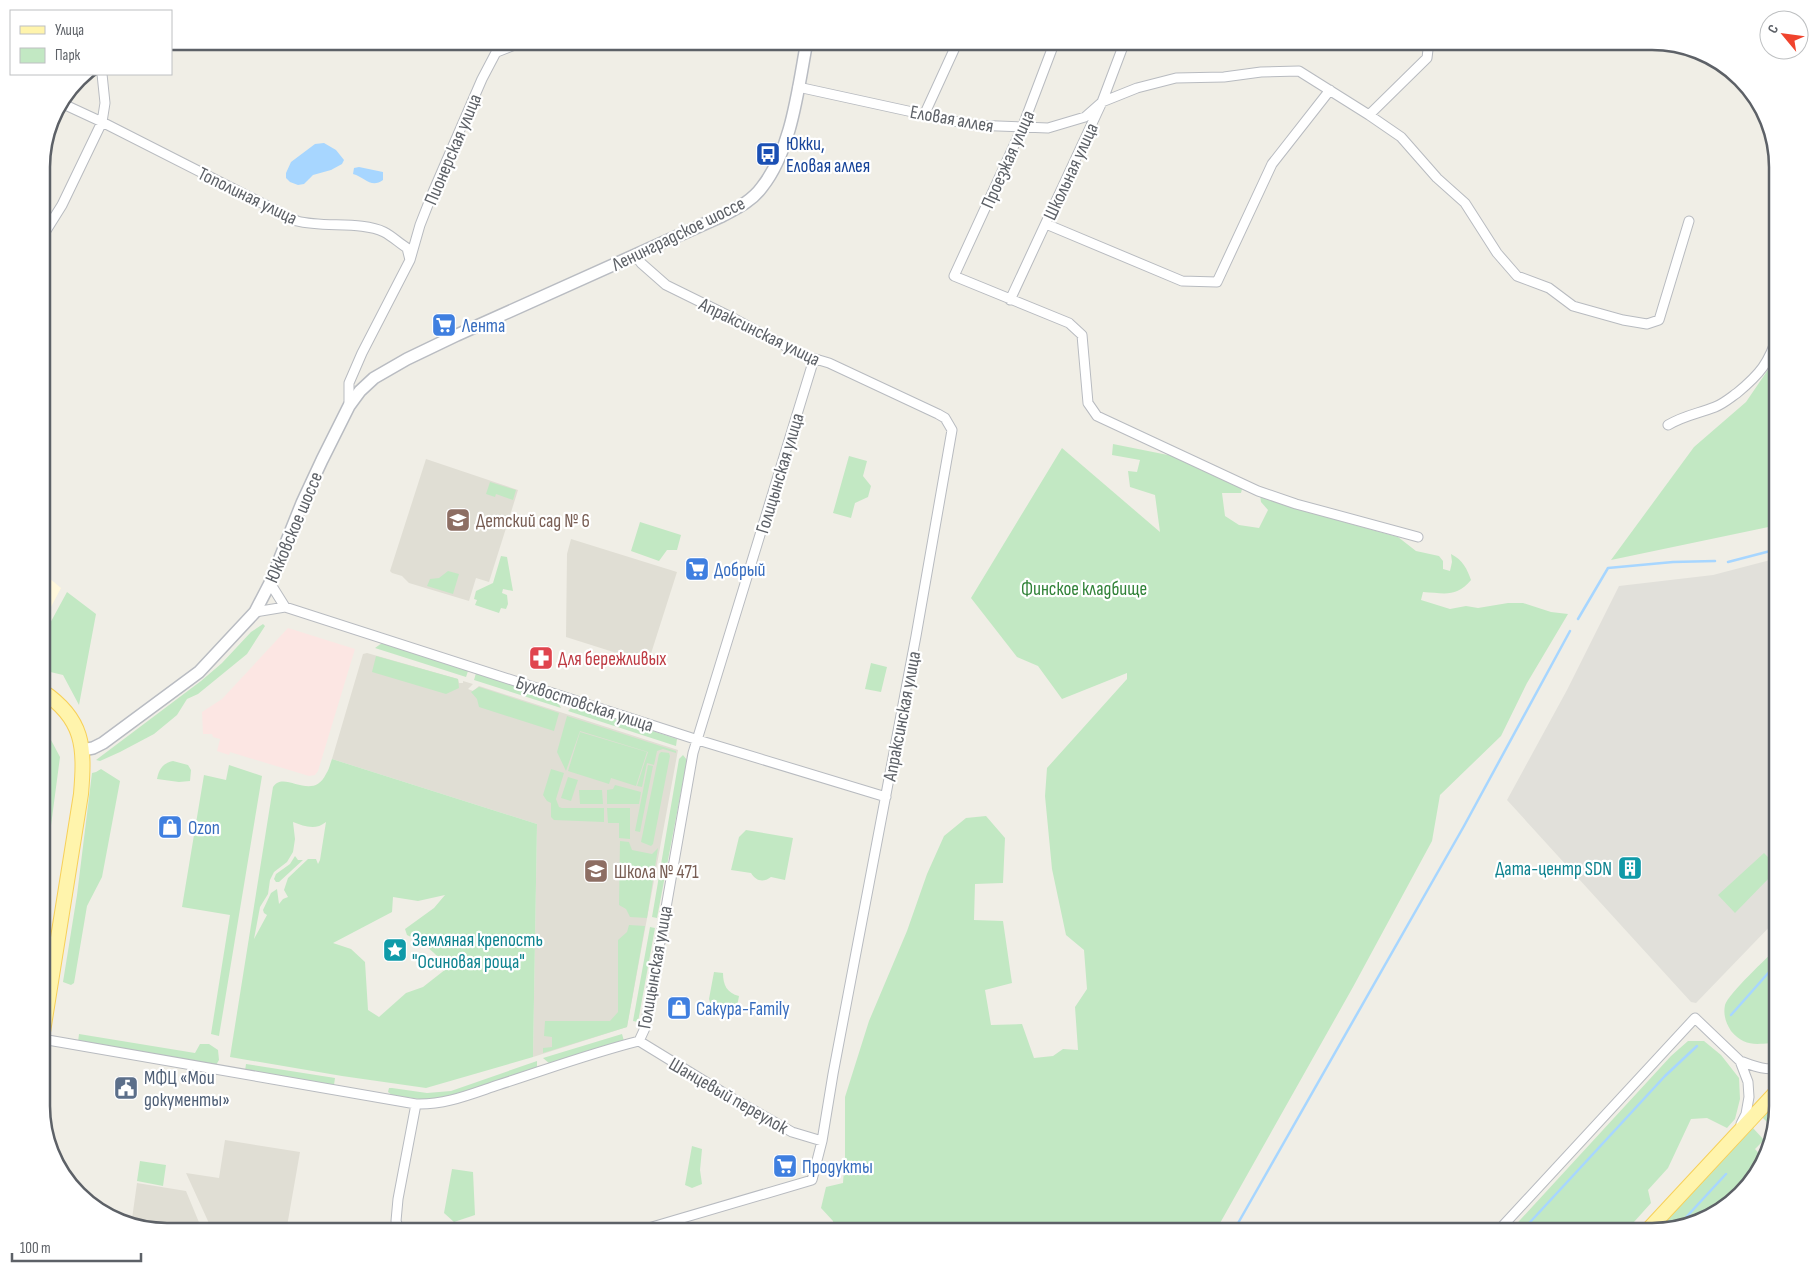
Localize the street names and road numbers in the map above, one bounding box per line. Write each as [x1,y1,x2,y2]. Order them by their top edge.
street label: Пионерская улица [420,91,487,209]
street label: Еловая аллея [908,101,995,138]
street label: Проезжая улица [977,107,1040,212]
street label: Школьная улица [1039,119,1104,224]
street label: Тополиная улица [194,162,301,230]
street label: Ленинградское шоссе [607,192,749,277]
street label: Апраксинская улица [694,293,824,372]
street label: Голицынская улица [751,411,810,536]
street label: Юкковское шоссе [261,469,328,587]
street label: Апраксинская улица [878,649,926,784]
street label: Бухвостовская улица [513,671,656,738]
street label: Голицынская улица [633,904,678,1031]
street label: Шанцевый переулок [665,1053,793,1140]

